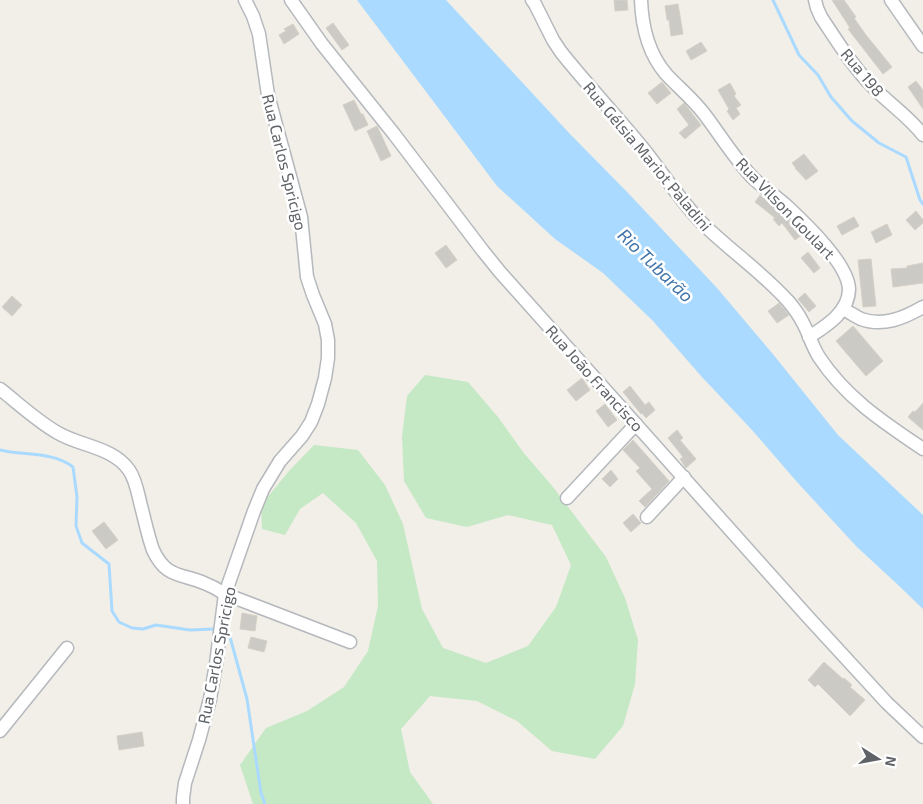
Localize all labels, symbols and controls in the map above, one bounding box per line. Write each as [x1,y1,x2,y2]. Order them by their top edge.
street label: Rua 198 [838,44,888,100]
street label: Rua Gélsia Mariot Paladini [580,77,716,235]
street label: Rua Carlos Spricigo [259,92,311,232]
street label: Rua Vilson Goulart [733,153,839,263]
water label: Rio Tubarão [614,224,698,306]
street label: Rua João Francisco [542,321,648,435]
street label: Rua Carlos Spricigo [193,585,239,725]
north arrow [853,734,903,784]
text: N [882,755,901,768]

